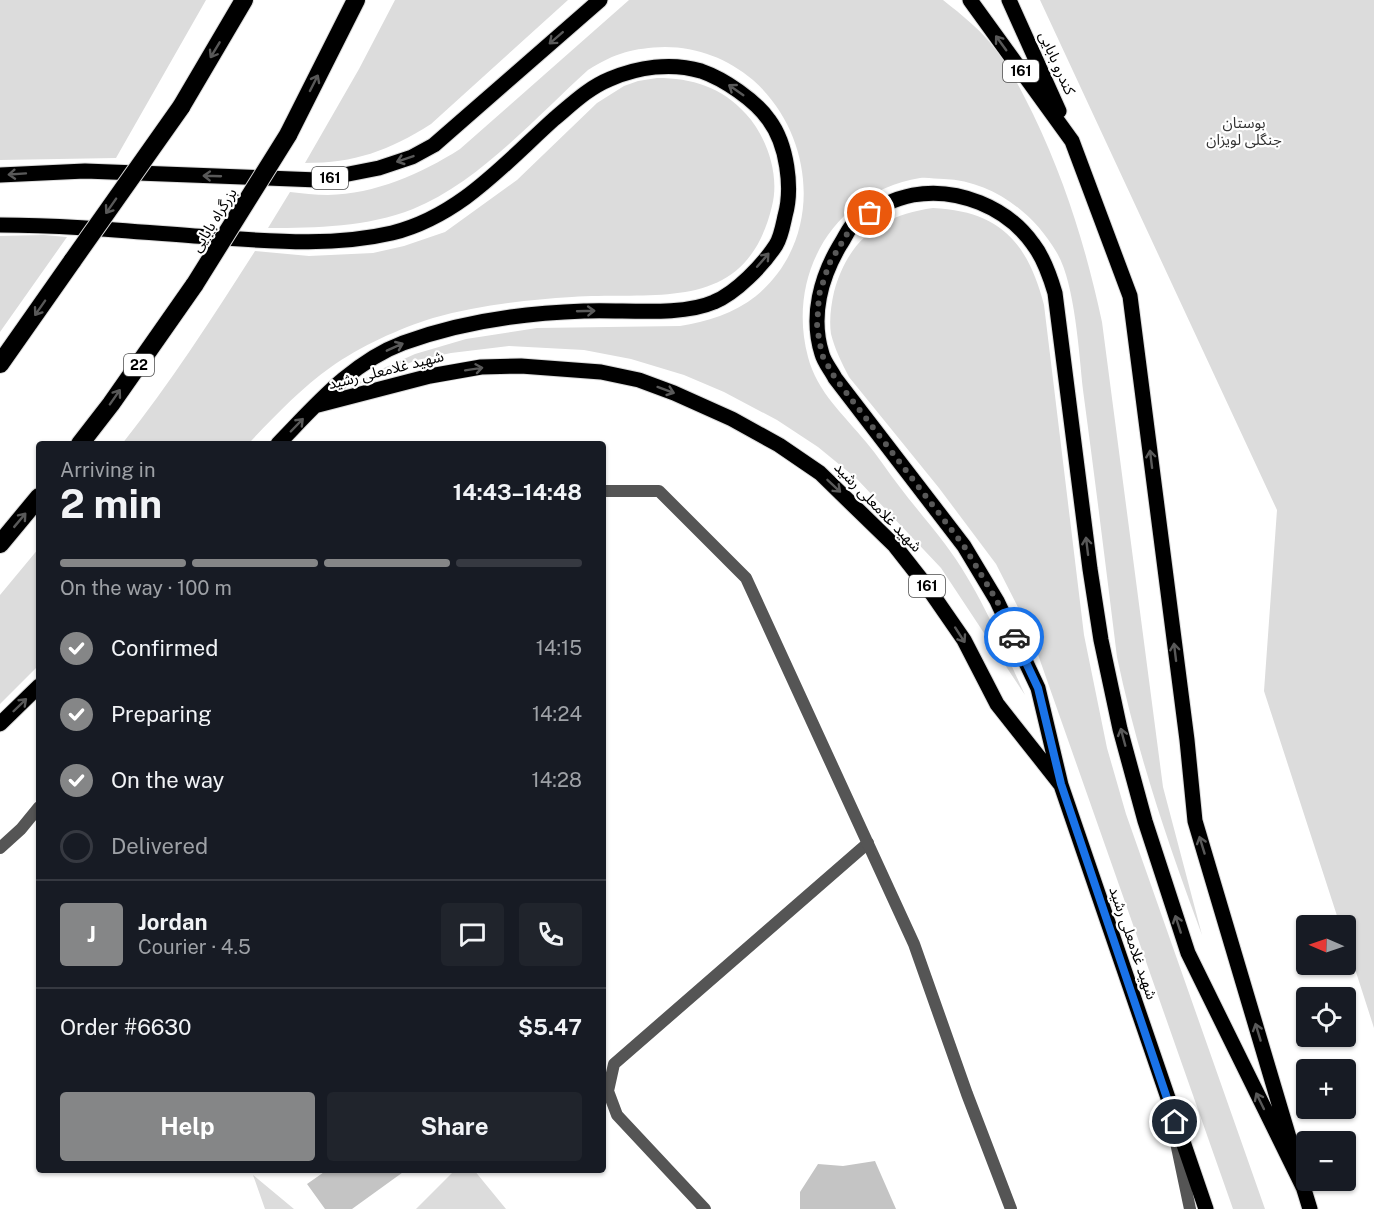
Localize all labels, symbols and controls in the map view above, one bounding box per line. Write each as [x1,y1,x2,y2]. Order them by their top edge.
street label: کندرو بابایی [1035,29,1079,98]
one-way arrow [548,31,564,44]
one-way arrow [995,35,1007,51]
one-way arrow [208,41,220,58]
road number: 161 [1003,60,1039,82]
one-way arrow [309,74,321,92]
one-way arrow [728,84,745,96]
park label: بوستان جنگلی لویزان [1206,114,1282,149]
one-way arrow [396,155,415,166]
road number: 161 [312,167,348,189]
one-way arrow [8,168,28,179]
one-way arrow [203,171,223,182]
street label: بزرگراه بابایی [187,185,241,255]
pin [844,187,895,238]
icon: bag [853,196,886,229]
one-way arrow [105,198,117,214]
one-way arrow [757,252,770,268]
one-way arrow [33,300,46,316]
one-way arrow [575,305,595,316]
one-way arrow [386,340,404,352]
street label: شهید غلامعلی رشید [326,347,446,393]
road number: 22 [124,354,154,376]
one-way arrow [464,363,484,374]
one-way arrow [656,385,675,396]
one-way arrow [109,390,122,406]
one-way arrow [289,417,304,432]
one-way arrow [1145,449,1156,469]
text: Arriving in [60,458,155,482]
street label: شهید غلامعلی رشید [830,458,926,556]
text: 14:43–14:48 [453,479,582,505]
one-way arrow [827,479,842,494]
text: 2 min [60,481,162,527]
one-way arrow [13,512,26,528]
one-way arrow [1081,537,1092,556]
road number: 161 [909,575,945,597]
text: On the way · 100 m [60,576,232,600]
courier [984,607,1044,667]
icon: car [998,621,1031,654]
one-way arrow [954,626,966,643]
icon: check [60,632,93,665]
text: Confirmed [111,635,218,661]
text: 14:15 [536,636,582,660]
one-way arrow [1170,643,1181,663]
one-way arrow [12,698,27,713]
icon: check [60,698,93,731]
text: Preparing [111,701,212,727]
text: 14:24 [532,702,582,726]
one-way arrow [1116,728,1128,747]
icon: check [60,764,93,797]
text: On the way [111,767,224,793]
text: 14:28 [532,768,582,792]
text: Delivered [111,833,208,859]
one-way arrow [1196,836,1207,855]
street label: شهید غلامعلی رشید [1105,884,1161,1002]
button: chat [441,903,504,966]
button: phone [519,903,582,966]
text: Jordan [138,909,207,935]
one-way arrow [1172,915,1183,934]
north arrow [1296,915,1356,975]
map controls [1296,915,1356,1191]
text: J [87,921,96,947]
text: Courier · 4.5 [138,935,251,959]
button: locate [1296,987,1356,1047]
text: Order #6630 [60,1014,192,1040]
text: $5.47 [518,1014,582,1040]
one-way arrow [1252,1023,1263,1042]
button: + [1296,1059,1356,1119]
button: Help [60,1092,315,1161]
button: Share [327,1092,582,1161]
one-way arrow [1254,1092,1266,1110]
pin [1149,1096,1200,1147]
icon: home [1158,1105,1191,1138]
button: − [1296,1131,1356,1191]

